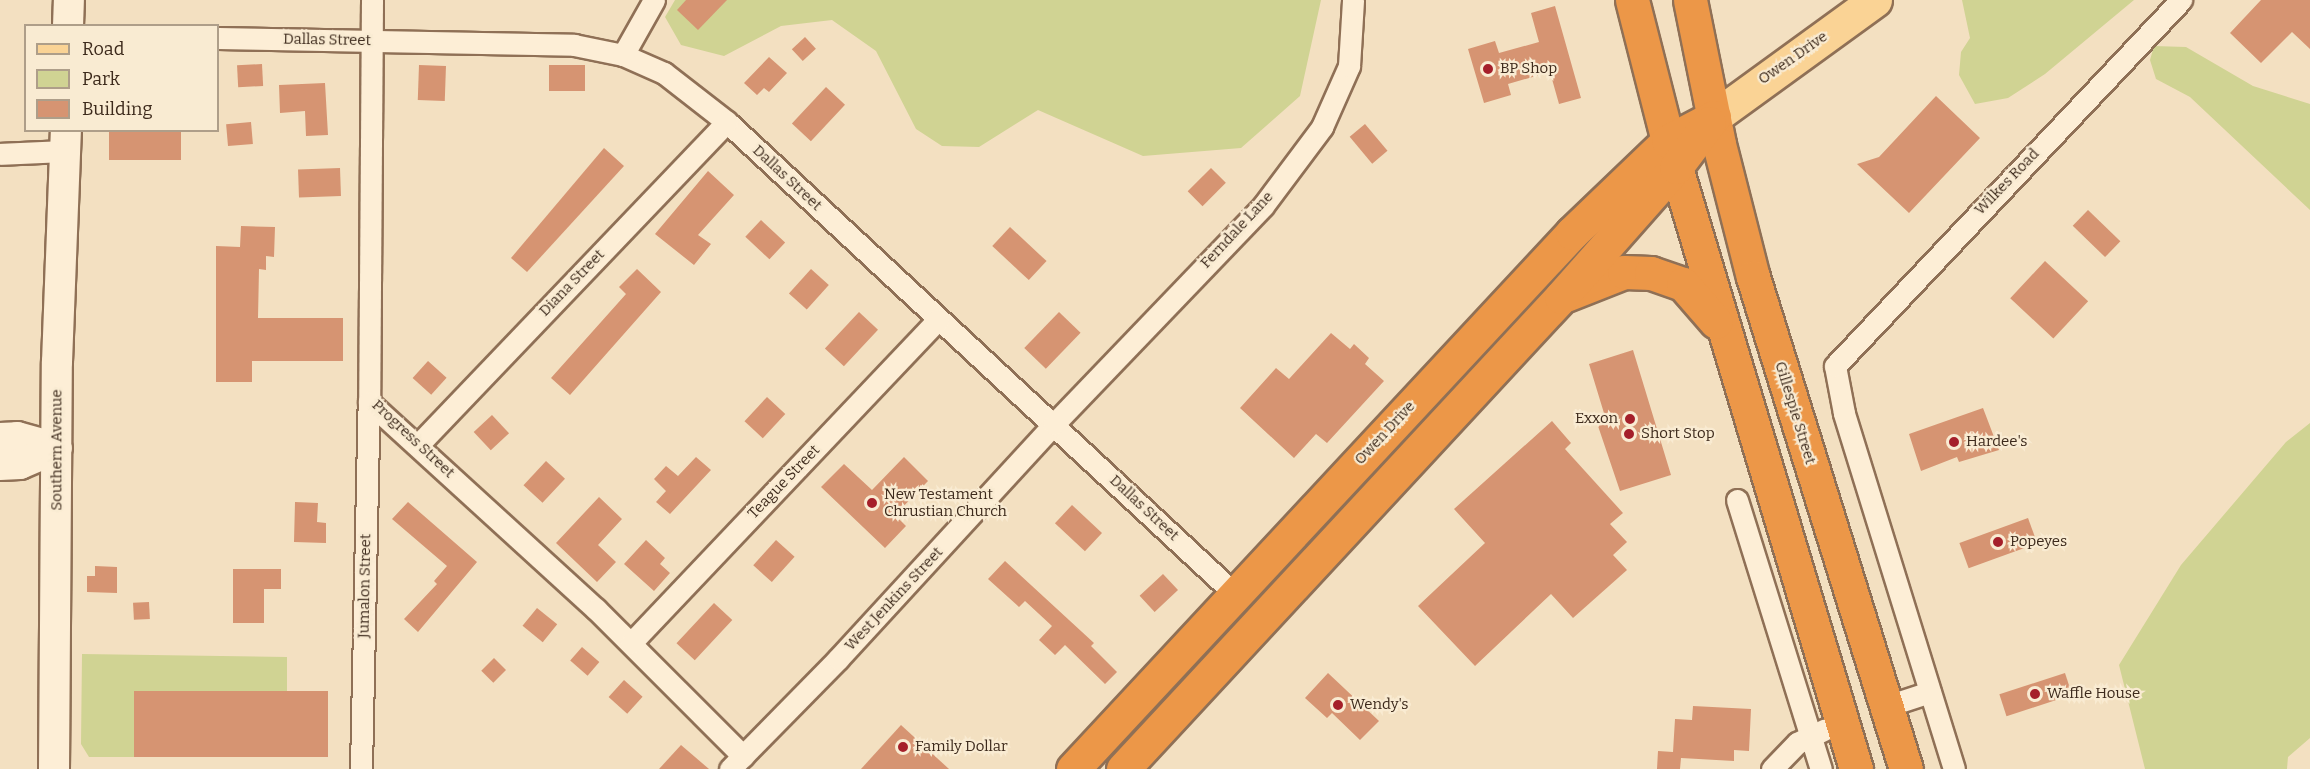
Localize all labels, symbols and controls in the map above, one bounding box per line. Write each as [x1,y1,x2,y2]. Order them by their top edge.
legend [24,24,219,132]
street label: Owen Drive [1755,28,1831,88]
street label: Dallas Street [283,30,371,50]
text: Road [82,38,124,60]
place label: BP Shop [1500,60,1557,78]
marker: BP Shop [1481,62,1495,76]
text: Park [82,68,120,90]
text: Building [82,98,153,120]
street label: Dallas Street [749,141,825,215]
street label: Wilkes Road [1971,145,2043,219]
street label: Ferndale Lane [1197,188,1277,272]
street label: Diana Street [536,246,608,320]
street label: Gillespie Street [1771,359,1819,467]
street label: Southern Avenue [48,389,66,511]
street label: Progress Street [368,396,458,482]
street label: Owen Drive [1351,397,1419,469]
place label: Exxon [1575,410,1618,428]
marker: Exxon [1623,412,1637,426]
place label: Short Stop [1641,425,1715,443]
marker: Short Stop [1622,427,1636,441]
place label: Hardee's [1966,433,2027,451]
marker: Hardee's [1947,435,1961,449]
street label: Teague Street [744,441,824,523]
street label: Dallas Street [1106,471,1182,545]
place label: New Testament Chrustian Church [884,485,1007,520]
marker: New Testament Chrustian Church [865,496,879,510]
place label: Popeyes [2010,533,2067,551]
street label: Jumalon Street [355,534,375,638]
marker: Popeyes [1991,535,2005,549]
street label: West Jenkins Street [841,543,947,655]
place label: Waffle House [2047,685,2140,703]
marker: Waffle House [2028,687,2042,701]
place label: Wendy's [1350,696,1408,714]
marker: Wendy's [1331,698,1345,712]
place label: Family Dollar [915,738,1008,756]
marker: Family Dollar [896,740,910,754]

